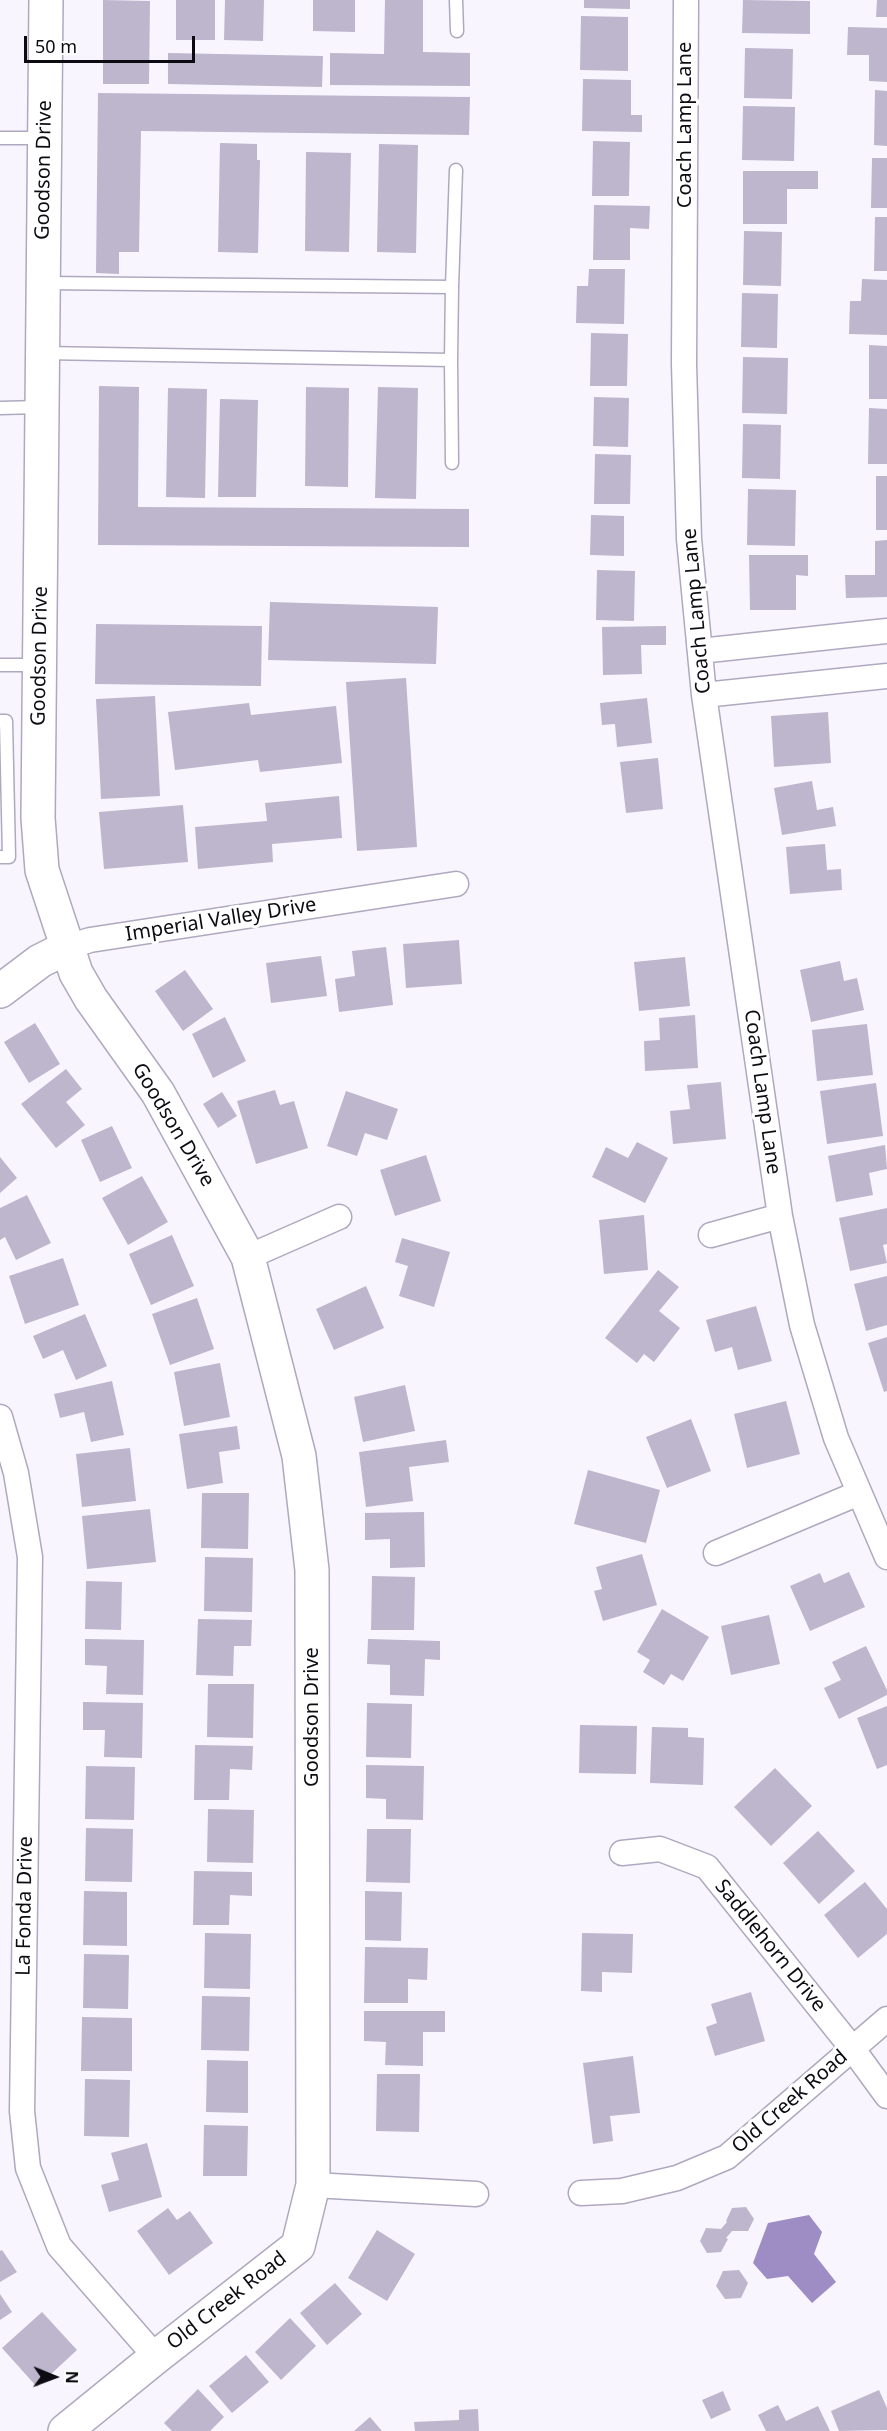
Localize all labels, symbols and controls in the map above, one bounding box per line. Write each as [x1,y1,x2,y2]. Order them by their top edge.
scale bar [27,24,198,62]
text: 50 m [35,34,77,58]
street label: Coach Lamp Lane [673,42,697,208]
street label: Goodson Drive [31,100,57,240]
street label: Coach Lamp Lane [678,527,716,695]
street label: Goodson Drive [27,586,53,726]
street label: Imperial Valley Drive [124,893,318,947]
street label: Coach Lamp Lane [739,1008,785,1176]
street label: Goodson Drive [127,1059,219,1191]
street label: Goodson Drive [300,1647,324,1787]
street label: La Fonda Drive [12,1836,38,1976]
street label: Saddlehorn Drive [709,1875,831,2017]
street label: Old Creek Road [727,2045,853,2159]
street label: Old Creek Road [162,2247,292,2355]
north arrow [24,2347,84,2407]
text: N [61,2371,83,2384]

